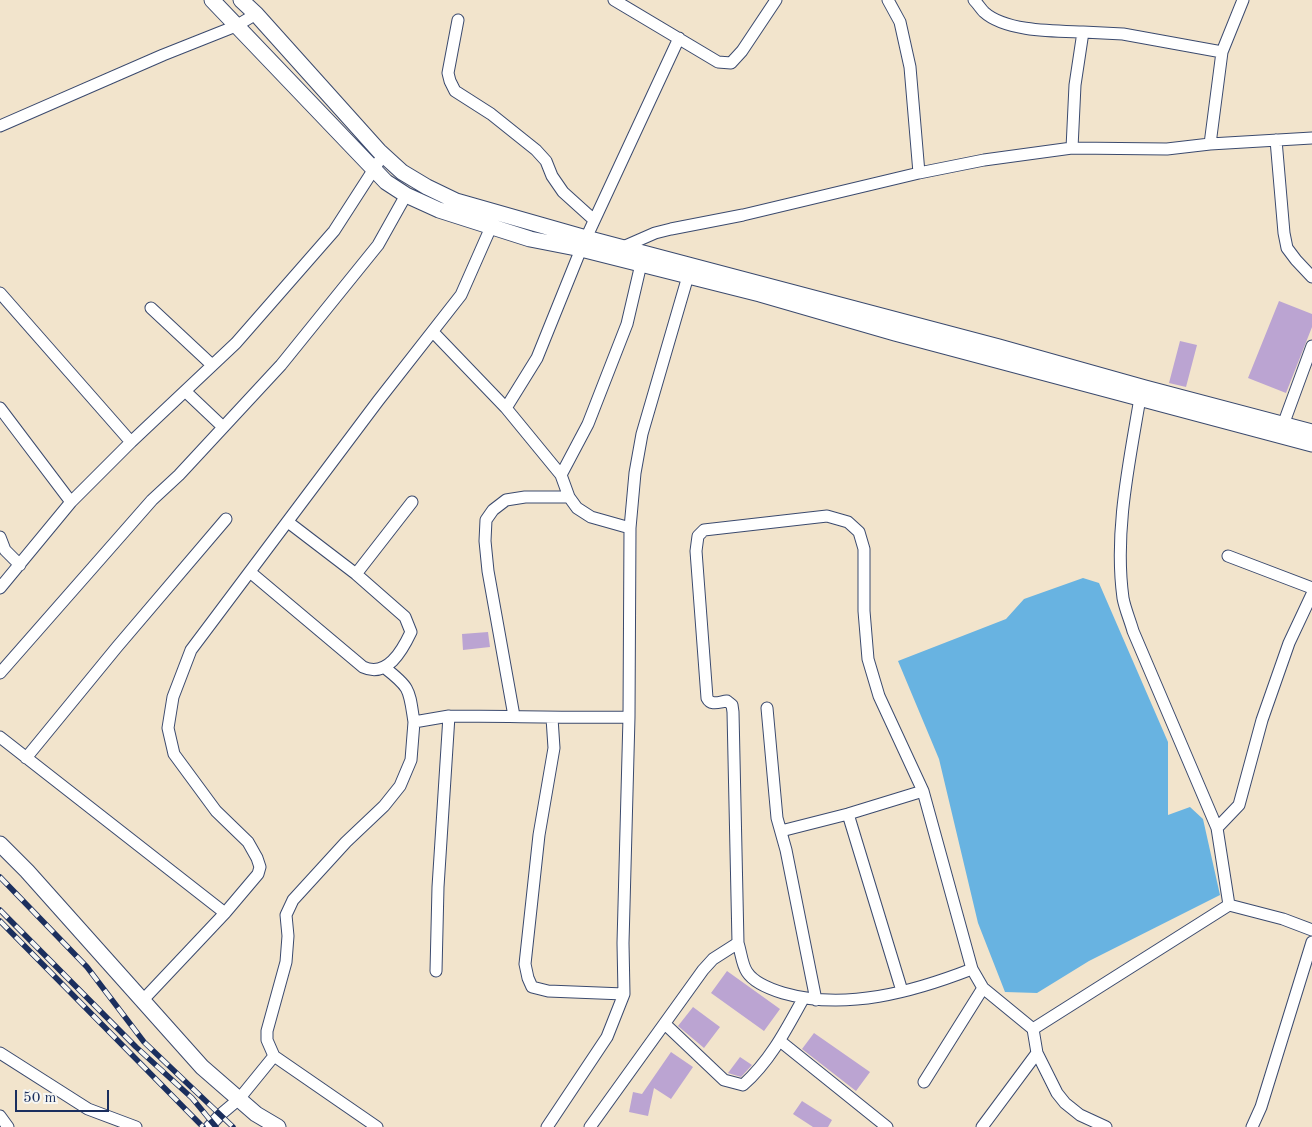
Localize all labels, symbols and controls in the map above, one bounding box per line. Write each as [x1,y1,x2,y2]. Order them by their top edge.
scale bar [18,1080,111,1112]
text: 50 m [23,1091,57,1106]

